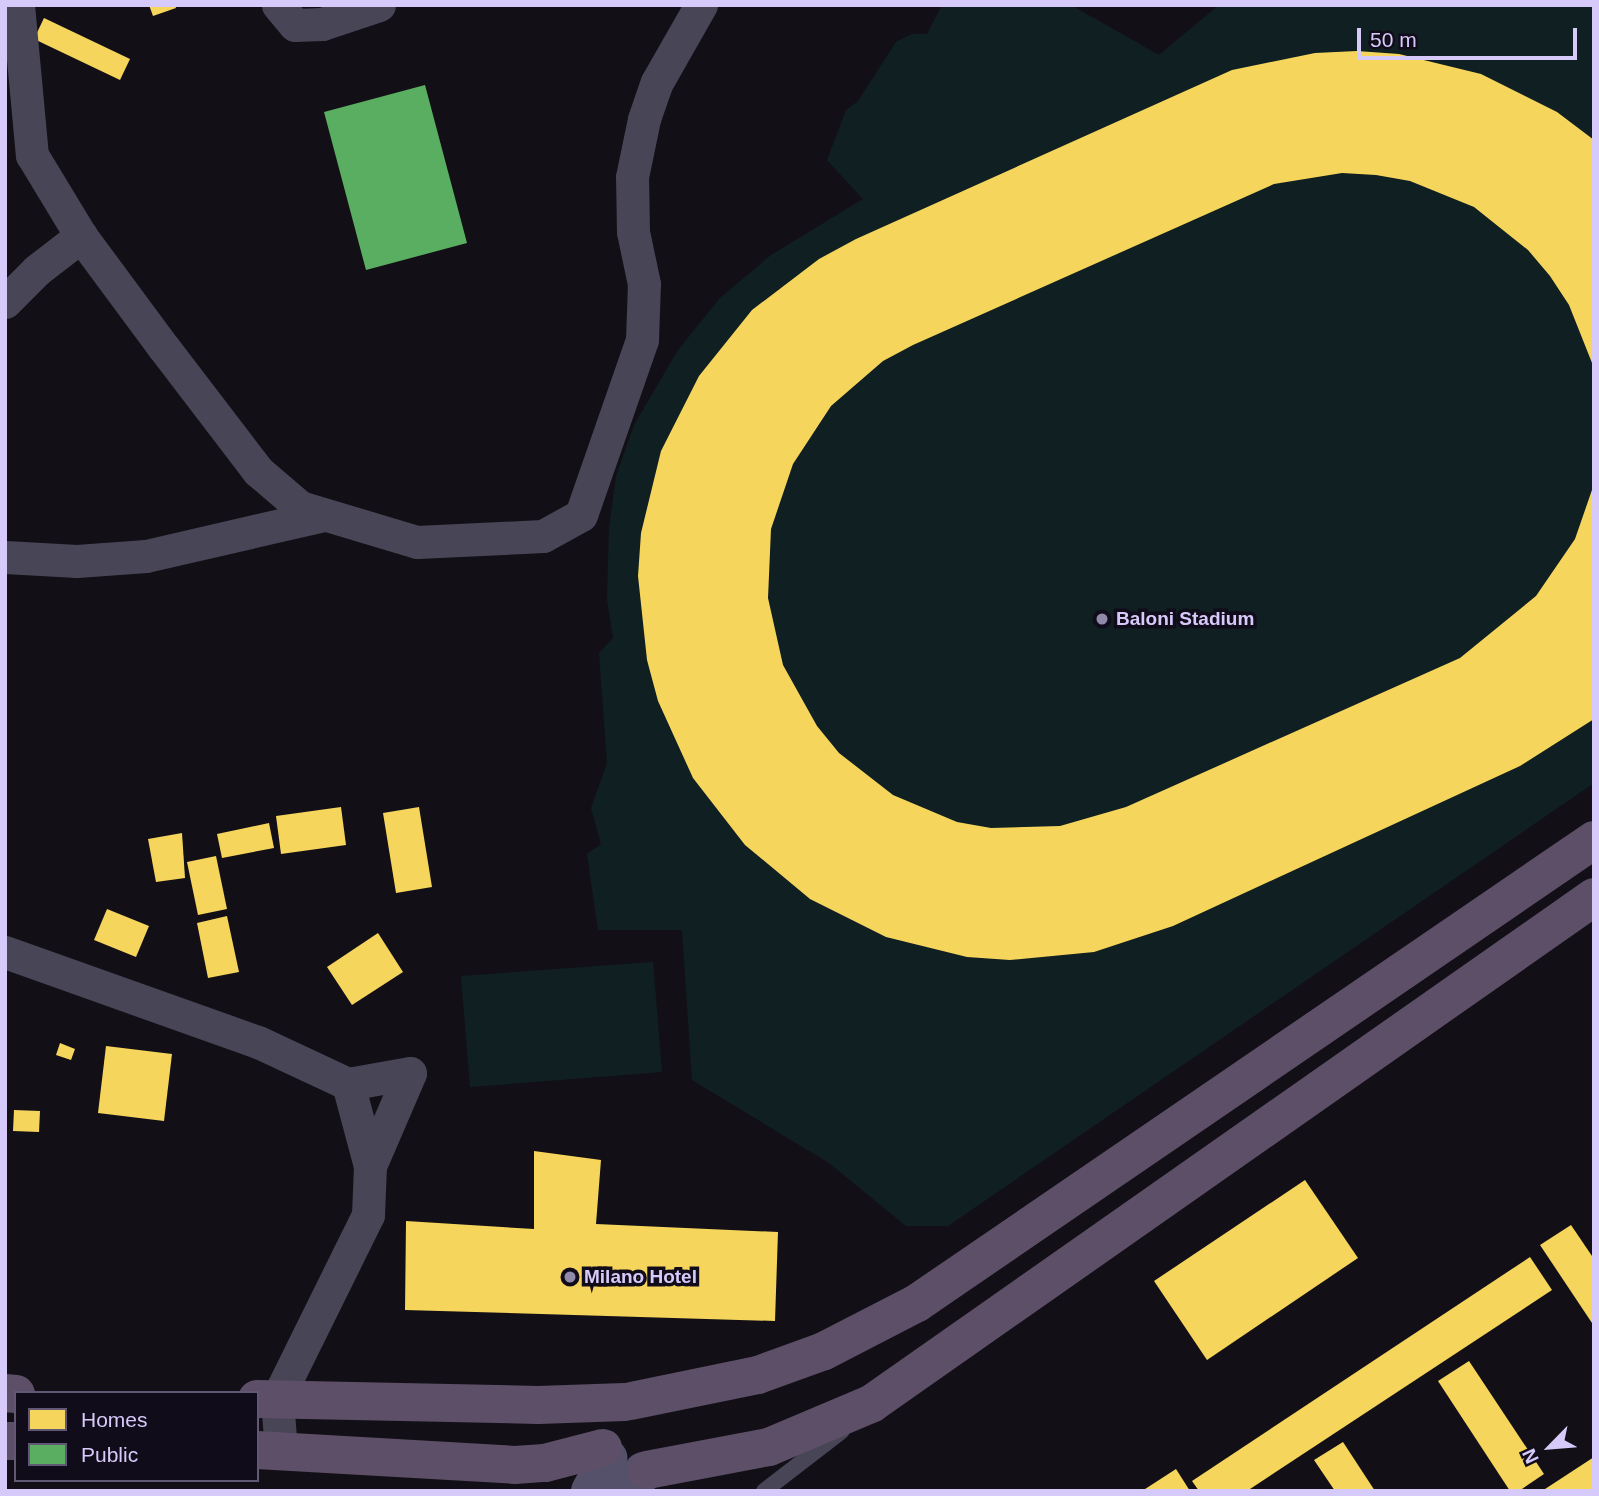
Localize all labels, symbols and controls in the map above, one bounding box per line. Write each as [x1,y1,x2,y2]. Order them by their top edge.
scale bar [1361,14,1582,58]
text: 50 m [1370,28,1417,51]
place label: Baloni Stadium [1116,608,1254,630]
marker: Baloni Stadium [1094,611,1110,627]
place label: Milano Hotel [584,1266,697,1288]
marker: Milano Hotel [562,1269,578,1285]
legend [14,1391,259,1482]
text: Homes [81,1408,148,1431]
north arrow [1515,1412,1585,1482]
text: Public [81,1443,138,1466]
text: N [1518,1445,1543,1467]

